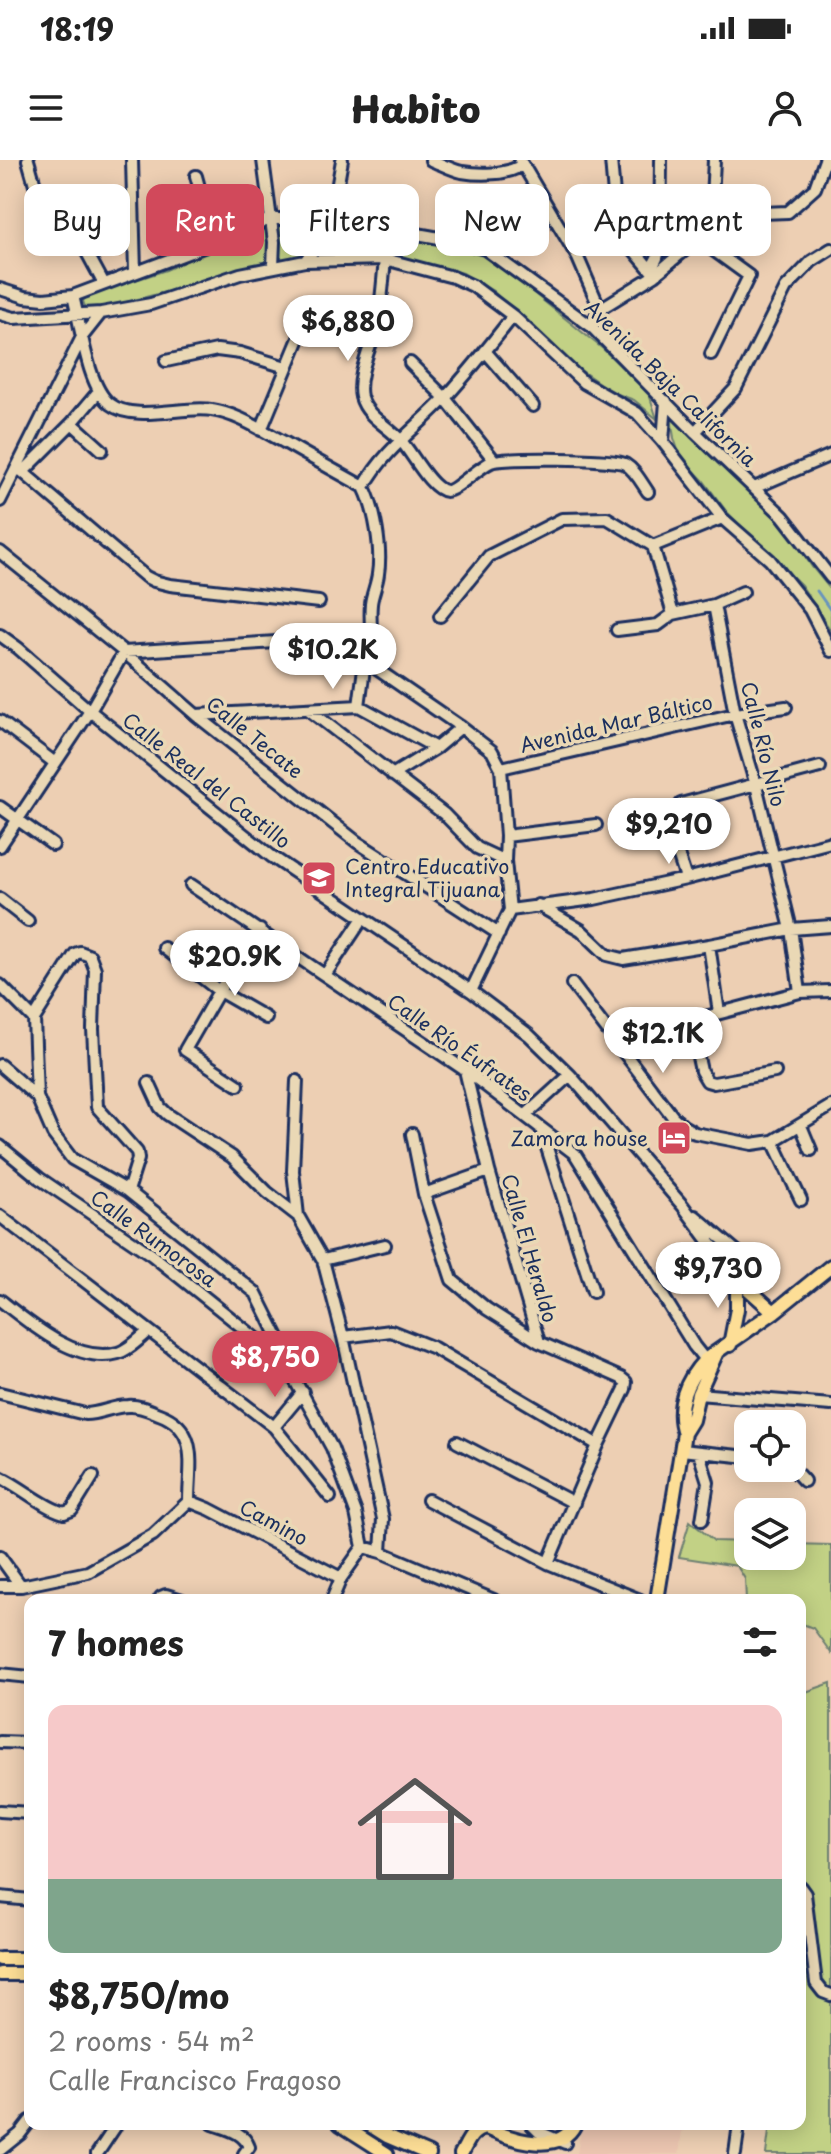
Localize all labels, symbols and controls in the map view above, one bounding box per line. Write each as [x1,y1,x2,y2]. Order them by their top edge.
text: 18:19 [40,6,114,51]
text: Habito [351,81,480,135]
icon: menu [24,86,68,130]
icon: person [763,86,807,130]
chip: Buy [24,184,130,256]
chip: Rent [146,184,264,256]
chip: Filters [280,184,419,256]
chip: New [435,184,549,256]
chip: Apartment [565,184,771,256]
street label: Avenida Baja California [578,293,764,474]
pin: $6,880 [283,295,413,363]
text: $6,880 [301,301,395,340]
pin: $10.2K [268,623,398,691]
text: $10.2K [287,629,379,668]
street label: Calle Río Nilo [734,678,794,810]
street label: Avenida Mar Báltico [517,686,715,760]
street label: Calle Tecate [200,689,310,785]
street label: Calle Real del Castillo [116,705,298,855]
pin: $9,210 [604,798,734,866]
text: $9,210 [625,804,713,843]
place label: Centro Educativo Integral Tijuana [345,851,509,904]
school or university icon: Centro Educativo Integral Tijuana [300,859,338,897]
pin: $20.9K [170,930,300,998]
text: $20.9K [188,936,282,975]
street label: Calle Río Éufrates [382,986,538,1108]
pin: $12.1K [598,1007,728,1075]
text: $12.1K [622,1013,704,1052]
hotel icon: Zamora house [655,1119,693,1157]
place label: Zamora house [510,1123,648,1153]
street label: Calle El Heraldo [494,1170,566,1326]
street label: Calle Rumorosa [85,1182,224,1294]
pin: $9,730 [653,1242,783,1310]
text: $9,730 [674,1248,762,1287]
pin: $8,750 [210,1331,340,1399]
text: $8,750 [230,1337,320,1376]
map controls [734,1410,806,1570]
button: locate [734,1410,806,1482]
street label: Camino [234,1491,314,1553]
button: layers [734,1498,806,1570]
text: 7 homes [48,1616,184,1668]
icon: filters [738,1620,782,1664]
icon: home [343,1757,487,1901]
text: $8,750/mo [48,1969,229,2021]
text: 2 rooms · 54 m² [48,2021,255,2060]
text: Calle Francisco Fragoso [48,2060,342,2099]

